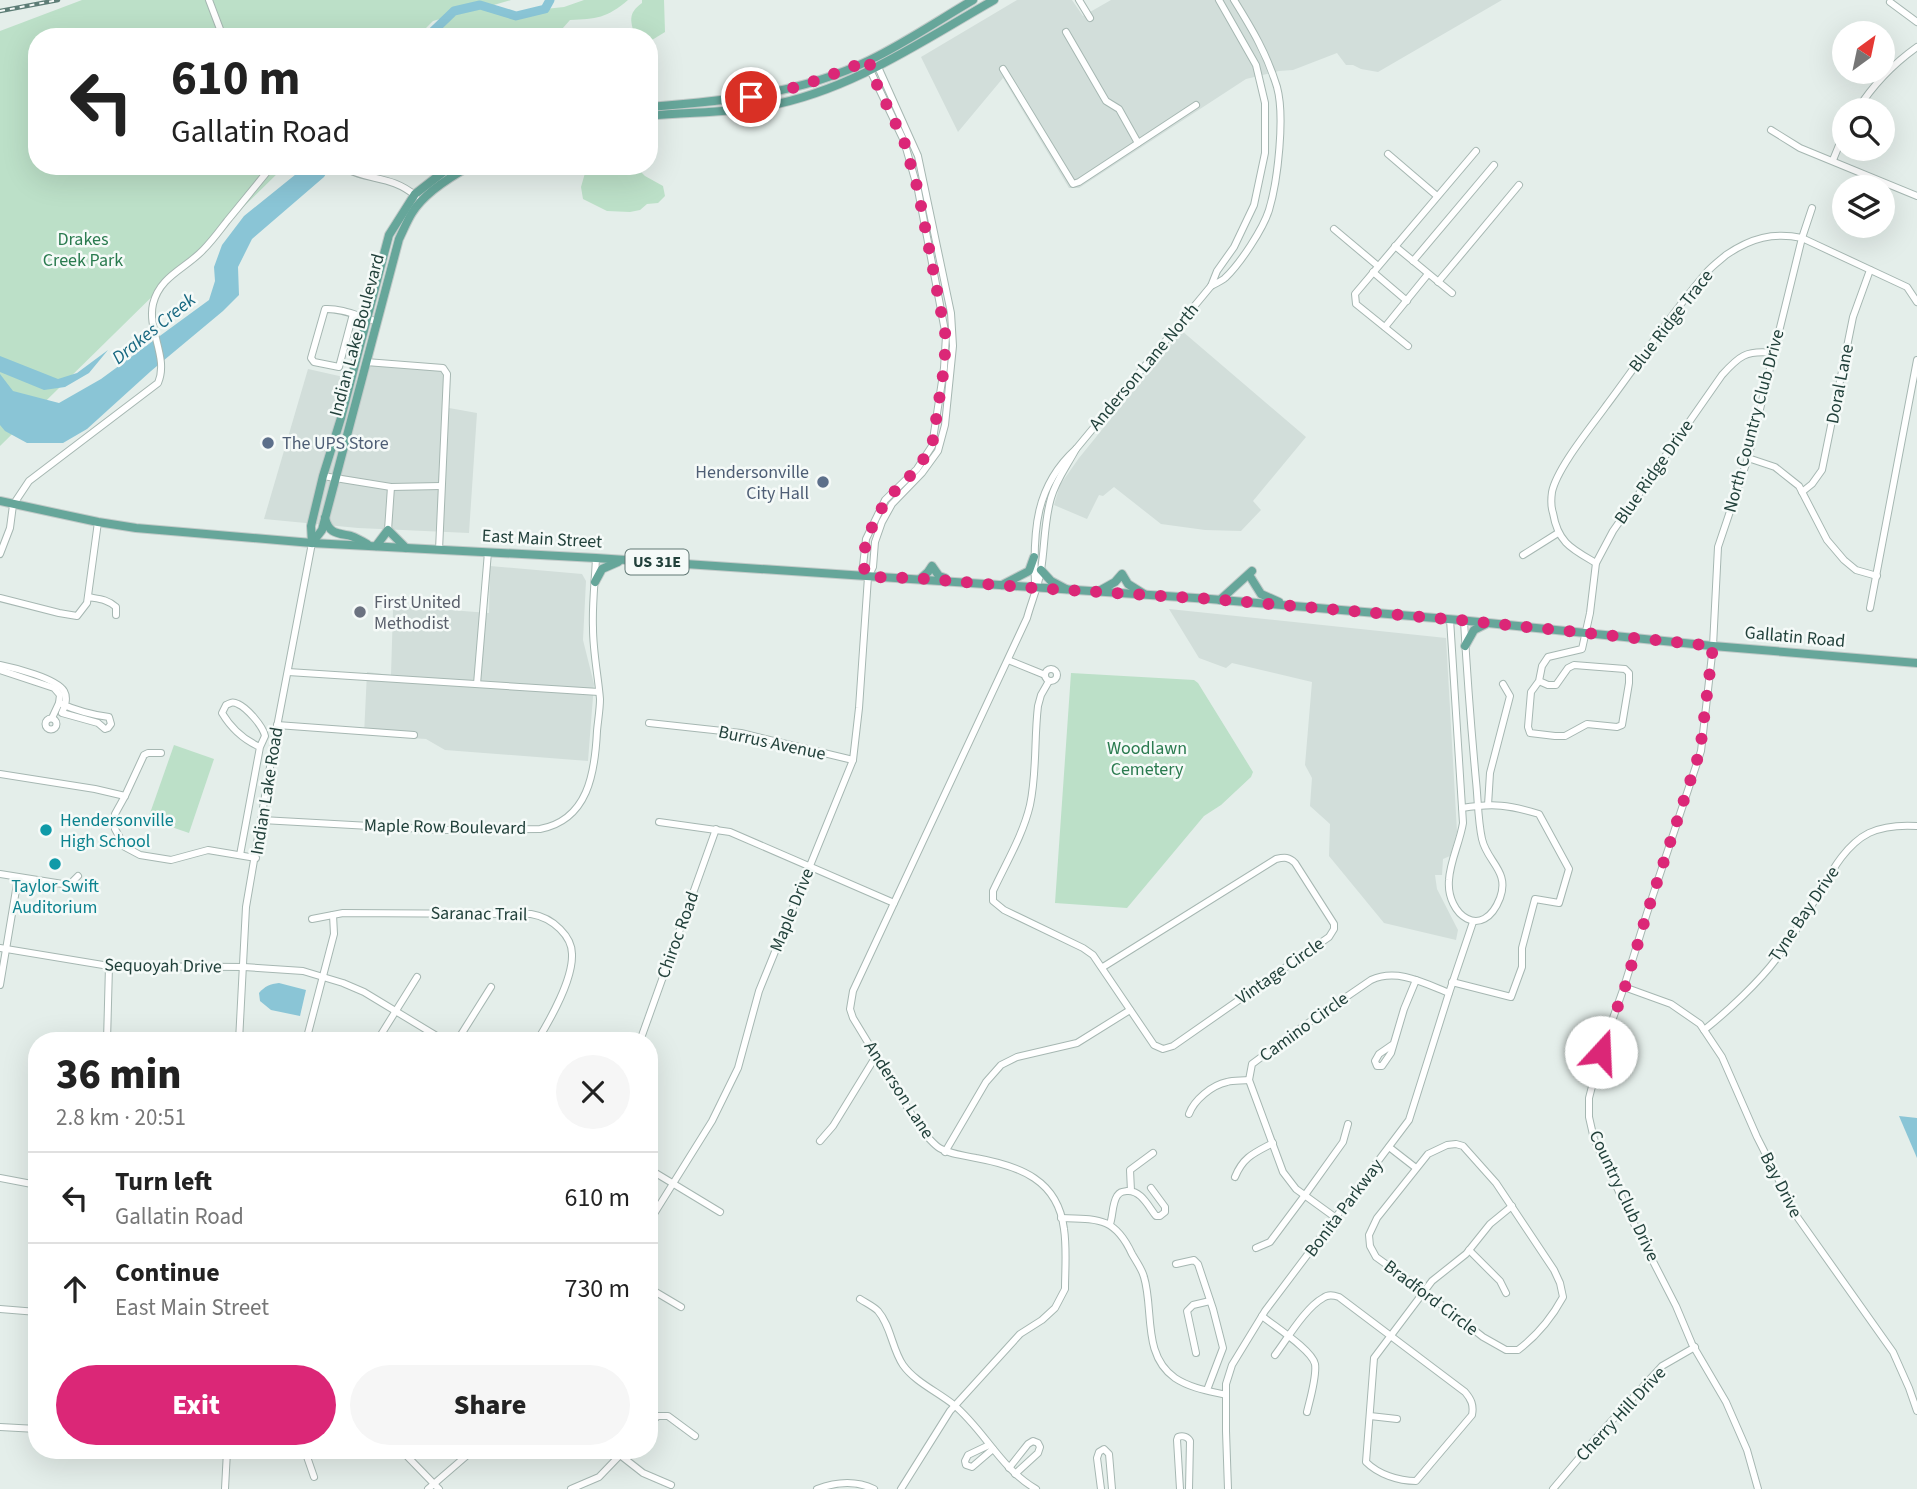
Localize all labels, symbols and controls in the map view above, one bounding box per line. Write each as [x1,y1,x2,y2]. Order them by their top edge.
north arrow [1832,21,1895,84]
map controls [1832,21,1895,238]
text: 610 m [171,44,300,114]
icon: left [56,56,147,147]
pin [721,67,781,127]
icon: arrive [732,78,770,116]
button: search [1832,98,1895,161]
text: Gallatin Road [171,109,350,155]
button: layers [1832,175,1895,238]
park label: Drakes Creek Park [43,227,123,273]
street label: Indian Lake Boulevard [323,251,391,419]
street label: Blue Ridge Trace [1623,264,1719,378]
water label: Drakes Creek [106,286,203,371]
street label: Anderson Lane North [1083,298,1205,436]
street label: North Country Club Drive [1717,327,1791,515]
street label: Doral Lane [1820,342,1860,426]
street label: Blue Ridge Drive [1609,415,1699,529]
place label: The UPS Store [282,431,389,456]
marker: The UPS Store [260,435,276,451]
place label: Hendersonville City Hall [695,460,809,506]
marker: Hendersonville City Hall [815,474,831,490]
street label: East Main Street [481,523,603,555]
road number: US 31E [626,550,688,575]
place label: First United Methodist [374,590,461,636]
marker: First United Methodist [352,604,368,620]
street label: Gallatin Road [1744,620,1846,654]
street label: Burrus Avenue [716,719,828,767]
street label: Indian Lake Road [245,725,289,857]
park label: Woodlawn Cemetery [1107,736,1187,782]
place label: Hendersonville High School [60,808,174,854]
street label: Maple Row Boulevard [364,813,526,841]
marker: Hendersonville High School [38,822,54,838]
marker: Taylor Swift Auditorium [47,856,63,872]
street label: Tyne Bay Drive [1763,861,1845,967]
street label: Maple Drive [764,864,820,956]
place label: Taylor Swift Auditorium [11,874,99,920]
street label: Chiroc Road [651,888,705,982]
street label: Saranac Trail [430,901,528,927]
street label: Vintage Circle [1231,931,1329,1011]
street label: Sequoyah Drive [104,952,222,980]
street label: Camino Circle [1254,986,1354,1068]
position arrow [1564,1015,1638,1089]
street label: Anderson Lane [858,1036,940,1144]
text: 36 min [56,1045,182,1105]
button: close [556,1055,630,1129]
text: 2.8 km · 20:51 [56,1101,186,1134]
street label: Country Club Drive [1583,1127,1665,1266]
street label: Bay Drive [1754,1148,1808,1222]
street label: Bonita Parkway [1299,1153,1390,1262]
text: Turn left [115,1163,212,1200]
icon: left [56,1179,94,1217]
text: 610 m [564,1179,630,1216]
text: Gallatin Road [115,1200,244,1233]
text: Continue [115,1254,220,1291]
street label: Bradford Circle [1379,1254,1483,1342]
icon: ahead [56,1270,94,1308]
text: 730 m [564,1270,630,1307]
text: East Main Street [115,1291,269,1324]
street label: Cherry Hill Drive [1570,1361,1672,1467]
button: Exit [56,1365,336,1445]
button: Share [350,1365,630,1445]

